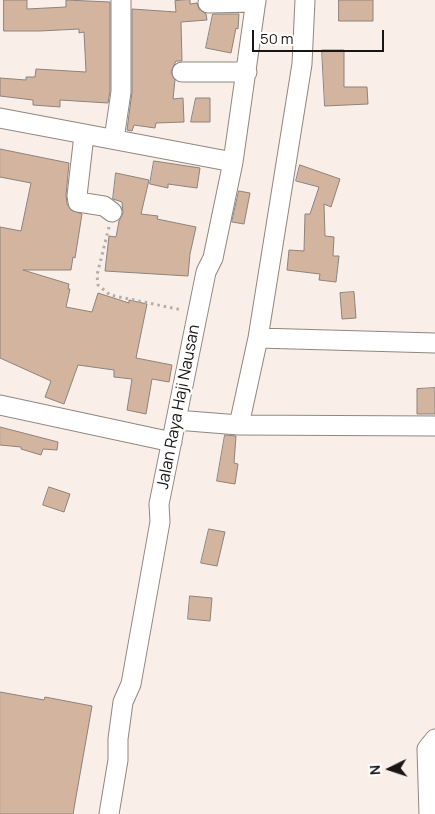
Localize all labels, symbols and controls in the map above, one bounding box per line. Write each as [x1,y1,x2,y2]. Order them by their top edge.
scale bar [255,20,388,52]
text: 50 m [260,28,294,49]
street label: Jalan Raya Haji Nausan [154,323,204,491]
north arrow [365,744,415,794]
text: N [365,764,384,776]

